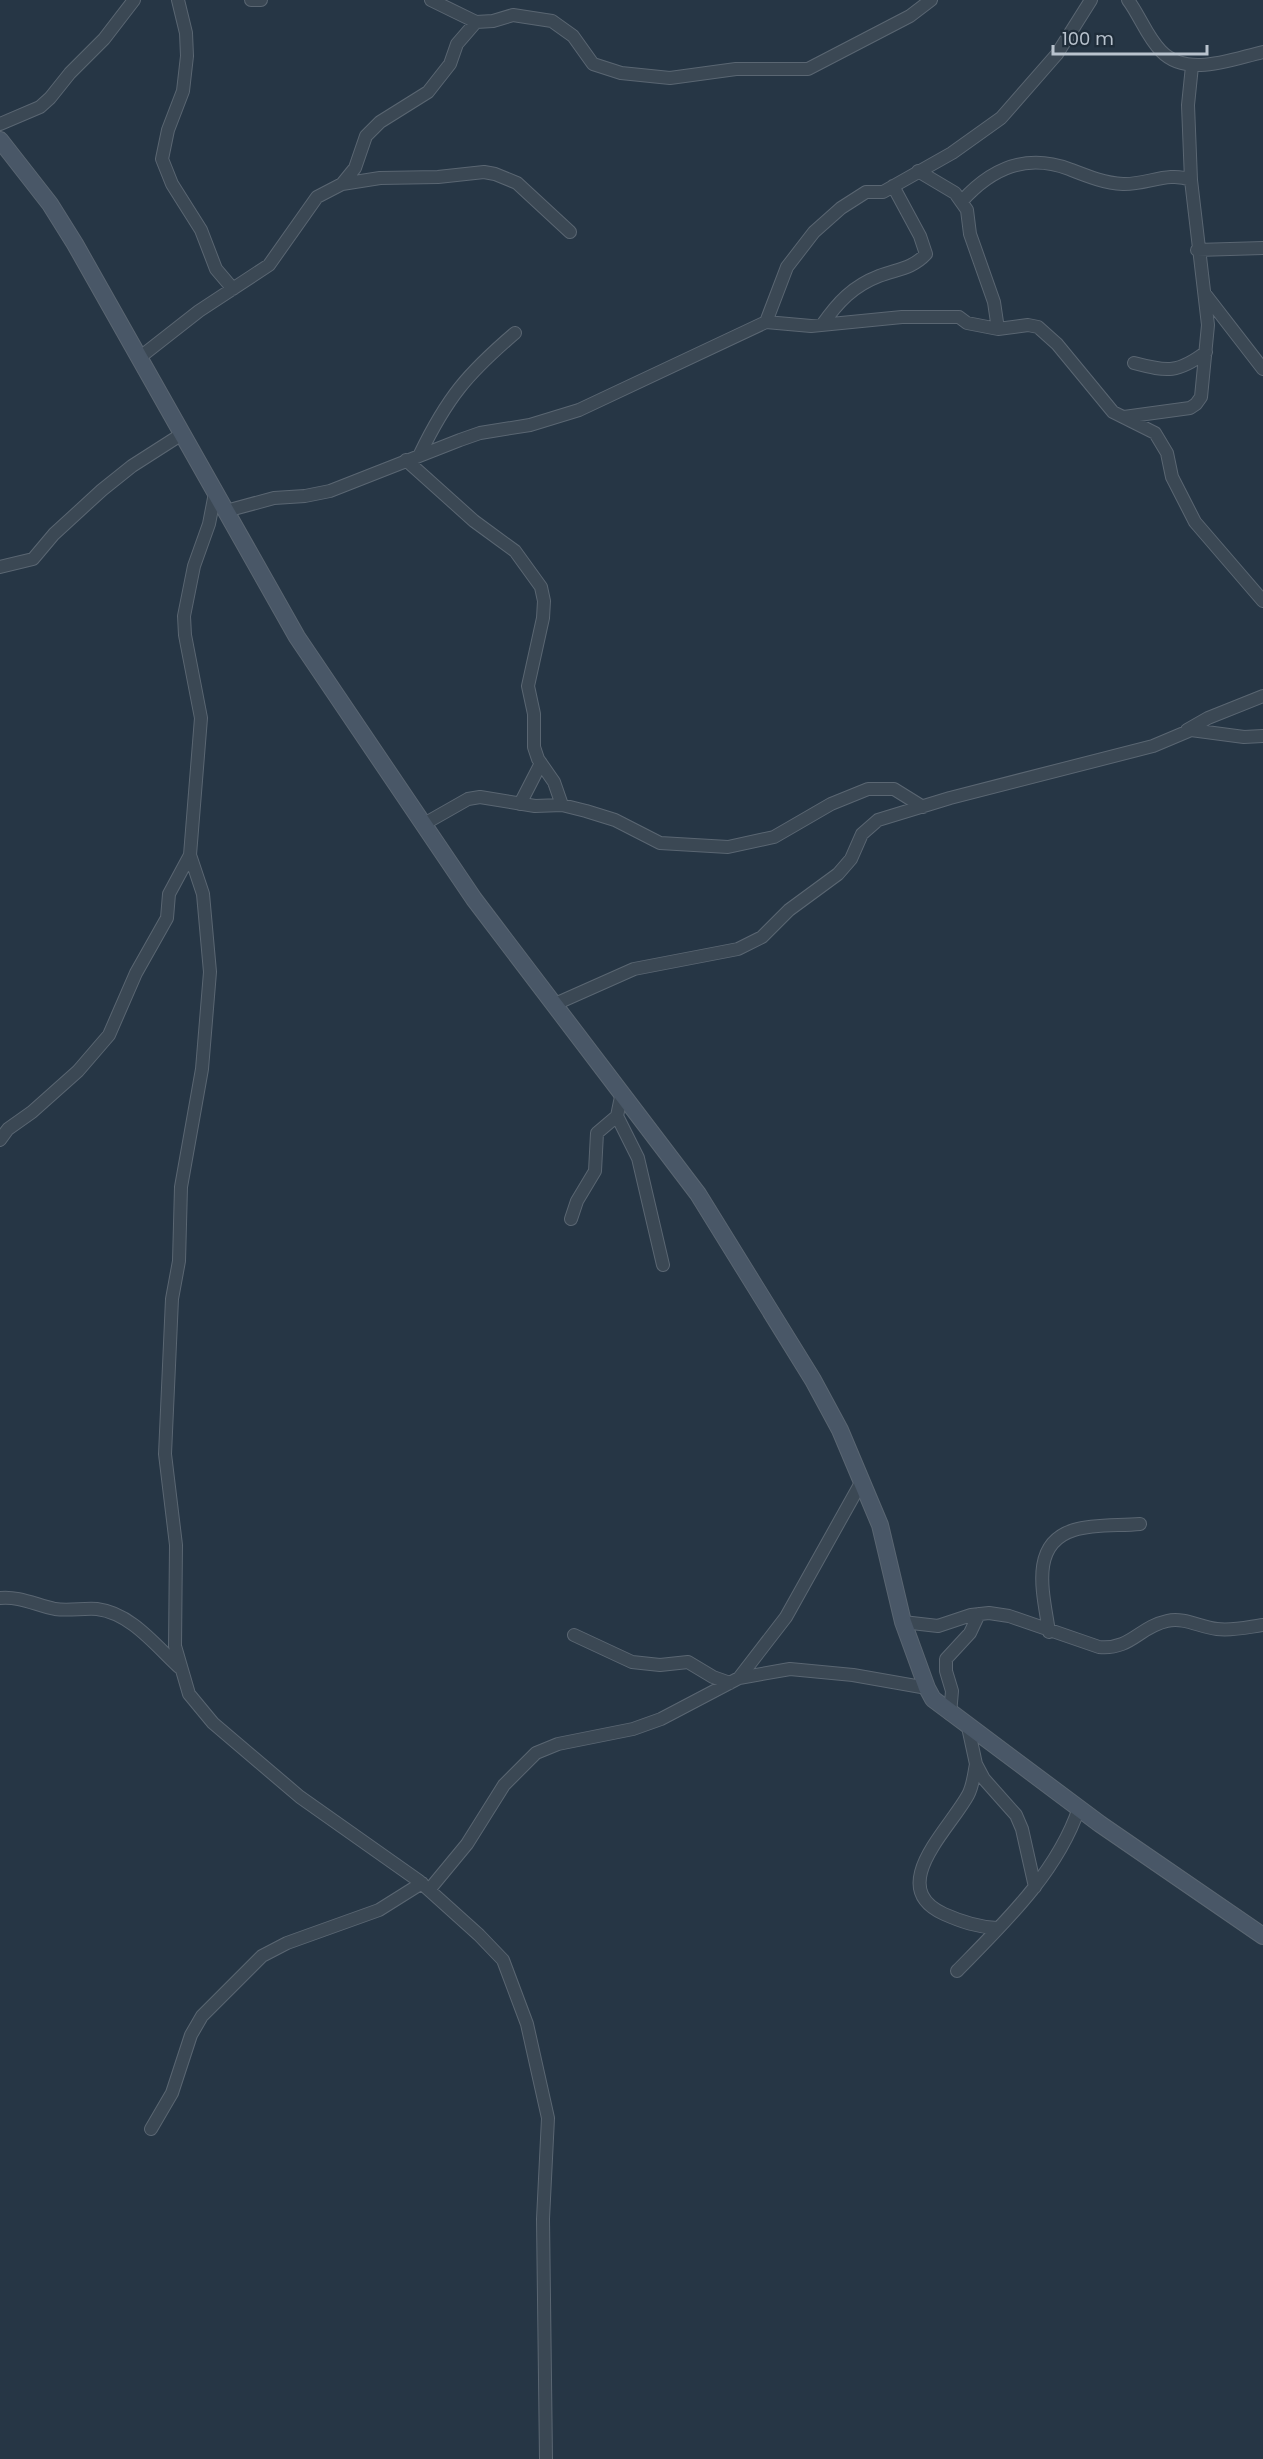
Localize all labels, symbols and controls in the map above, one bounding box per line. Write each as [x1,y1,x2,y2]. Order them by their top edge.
scale bar [1053,18,1208,56]
text: 100 m [1062,26,1114,51]

